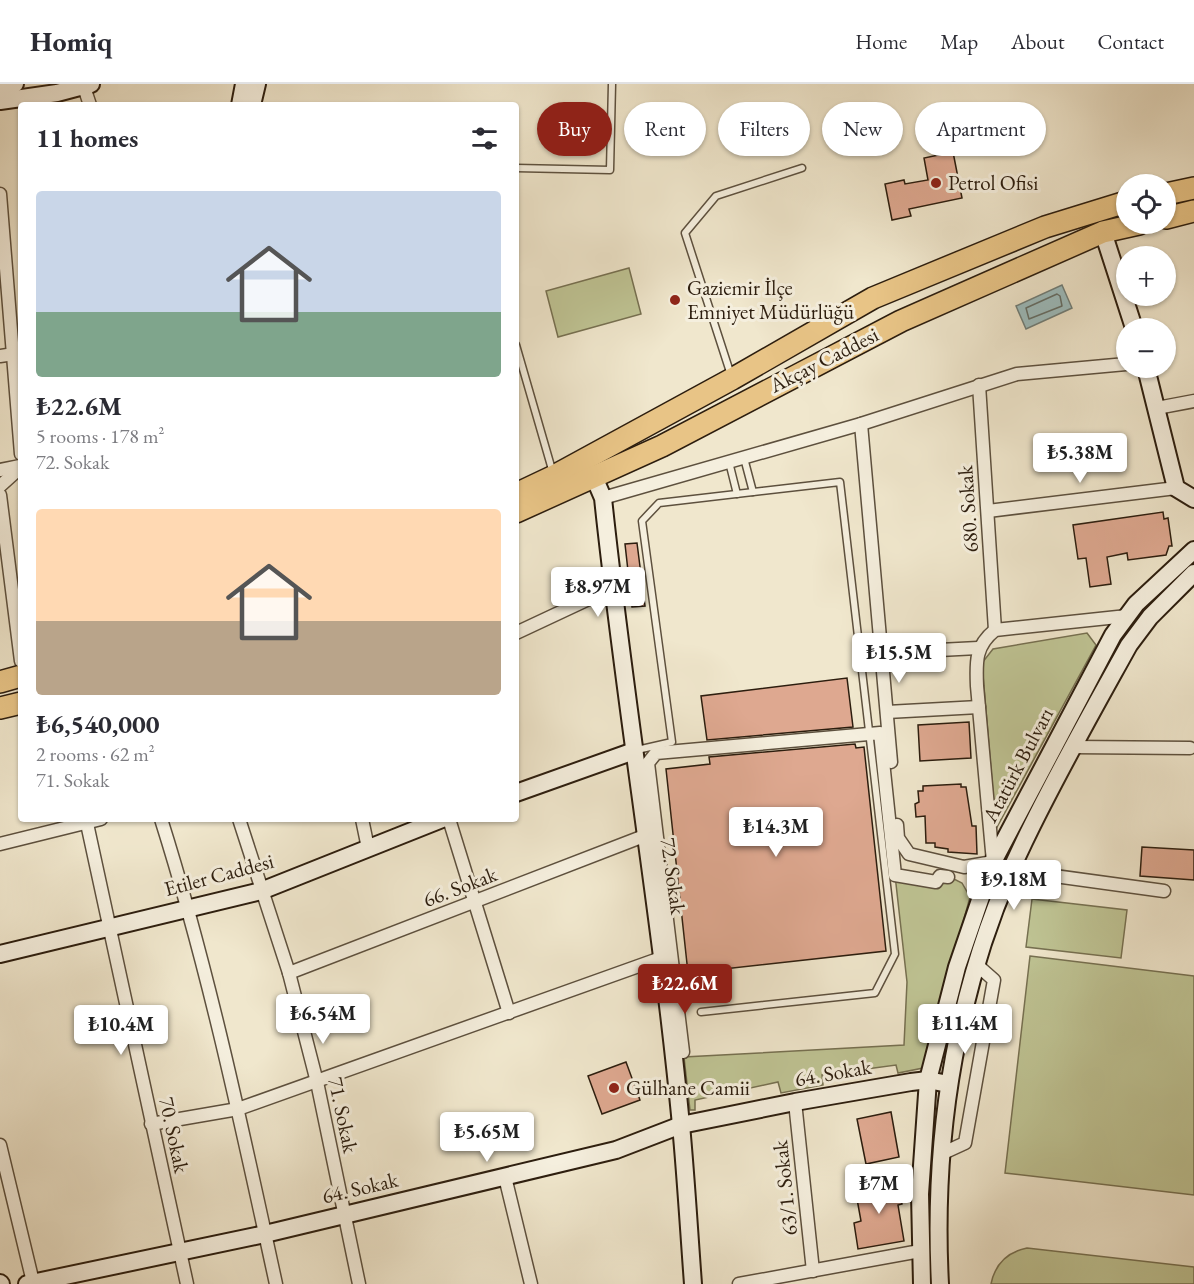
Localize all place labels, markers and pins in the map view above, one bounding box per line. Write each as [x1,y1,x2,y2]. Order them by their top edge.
place label: Petrol Ofisi [948,169,1039,196]
marker: Petrol Ofisi [929,176,943,190]
place label: Gaziemir İlçe Emniyet Müdürlüğü [687,274,854,325]
marker: Gaziemir İlçe Emniyet Müdürlüğü [668,293,682,307]
pin: ₺5.38M [1031,433,1129,484]
pin: ₺8.97M [549,567,647,618]
pin: ₺15.5M [850,633,948,684]
pin: ₺14.3M [727,807,825,858]
pin: ₺9.18M [965,860,1063,911]
pin: ₺22.6M [636,964,734,1015]
pin: ₺6.54M [274,994,372,1045]
pin: ₺11.4M [916,1004,1014,1055]
pin: ₺10.4M [72,1005,170,1056]
place label: Gülhane Camii [626,1074,750,1101]
marker: Gülhane Camii [607,1081,621,1095]
pin: ₺5.65M [438,1112,536,1163]
pin: ₺7M [850,1164,908,1215]

